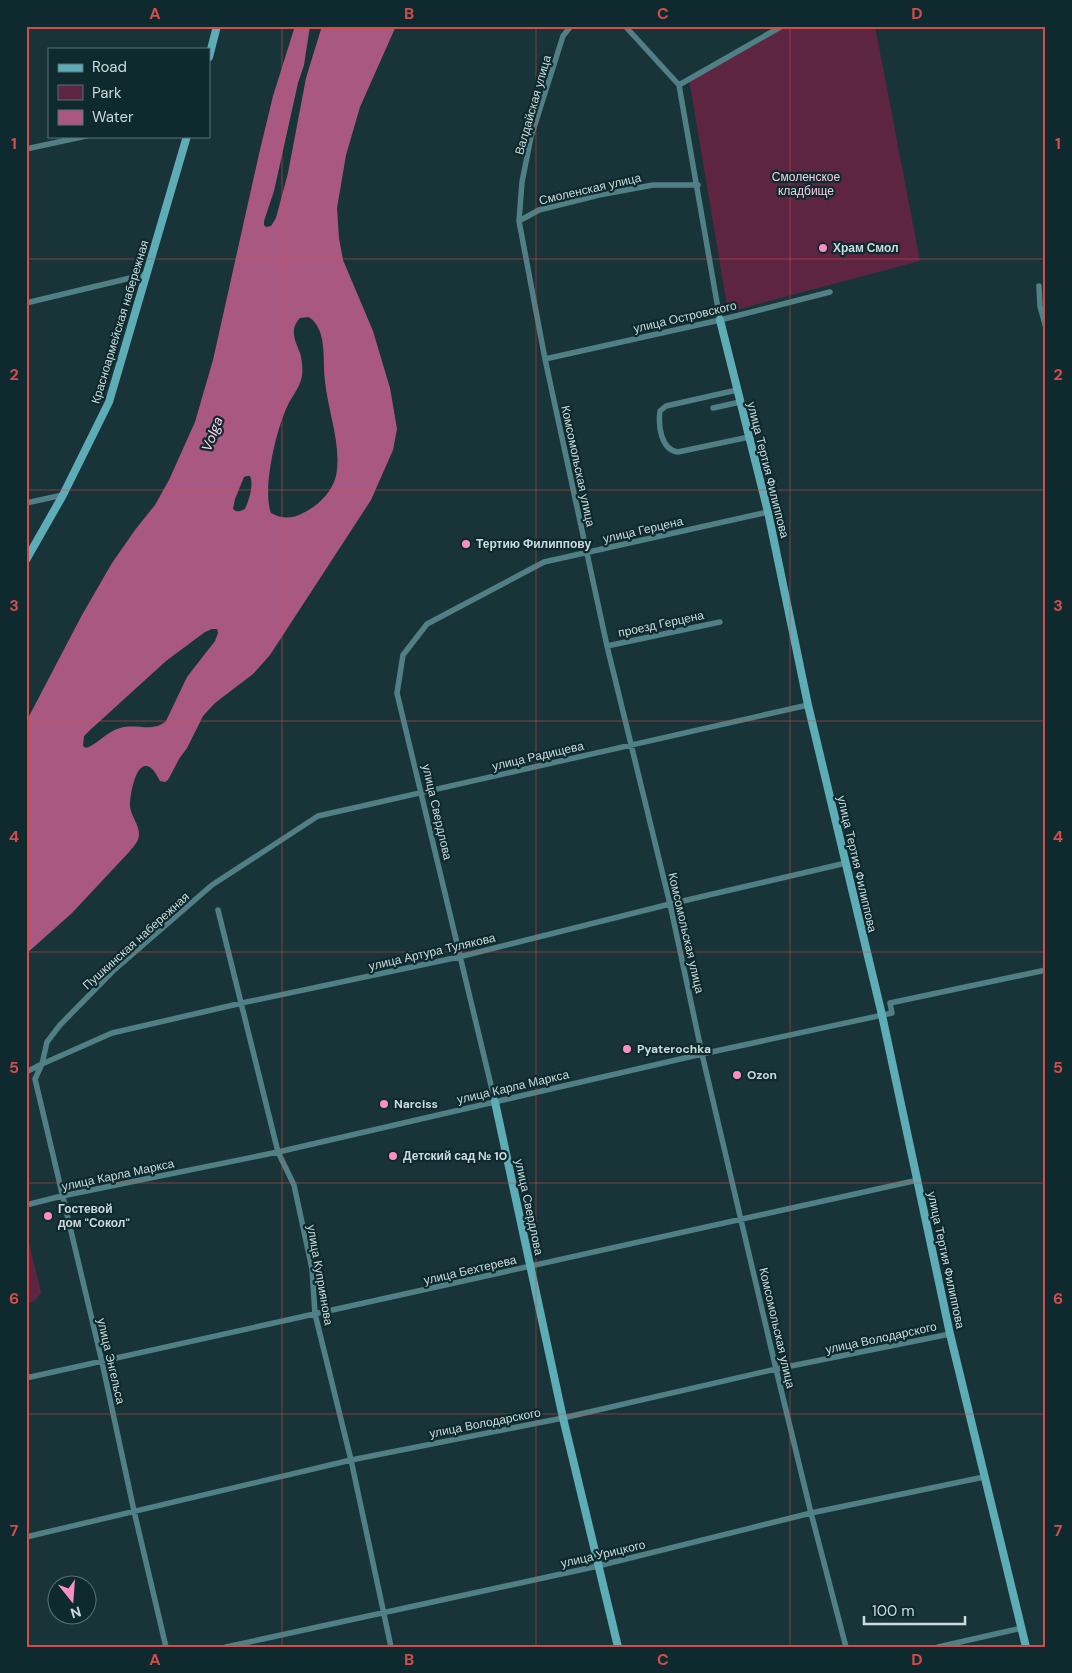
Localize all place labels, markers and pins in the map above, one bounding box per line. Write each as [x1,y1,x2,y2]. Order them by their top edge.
place label: Храм Смол [833,240,899,256]
marker: Храм Смол [817,242,829,254]
place label: Тертию Филиппову [476,536,591,552]
marker: Тертию Филиппову [460,538,472,550]
place label: Pyaterochka [637,1041,711,1057]
marker: Pyaterochka [621,1043,633,1055]
place label: Ozon [747,1067,777,1083]
marker: Ozon [731,1069,743,1081]
place label: Narciss [394,1096,438,1112]
marker: Narciss [378,1098,390,1110]
place label: Детский сад № 10 [403,1148,507,1164]
marker: Детский сад № 10 [387,1150,399,1162]
place label: Гостевой дом "Сокол" [58,1201,130,1231]
marker: Гостевой дом "Сокол" [42,1210,54,1222]

